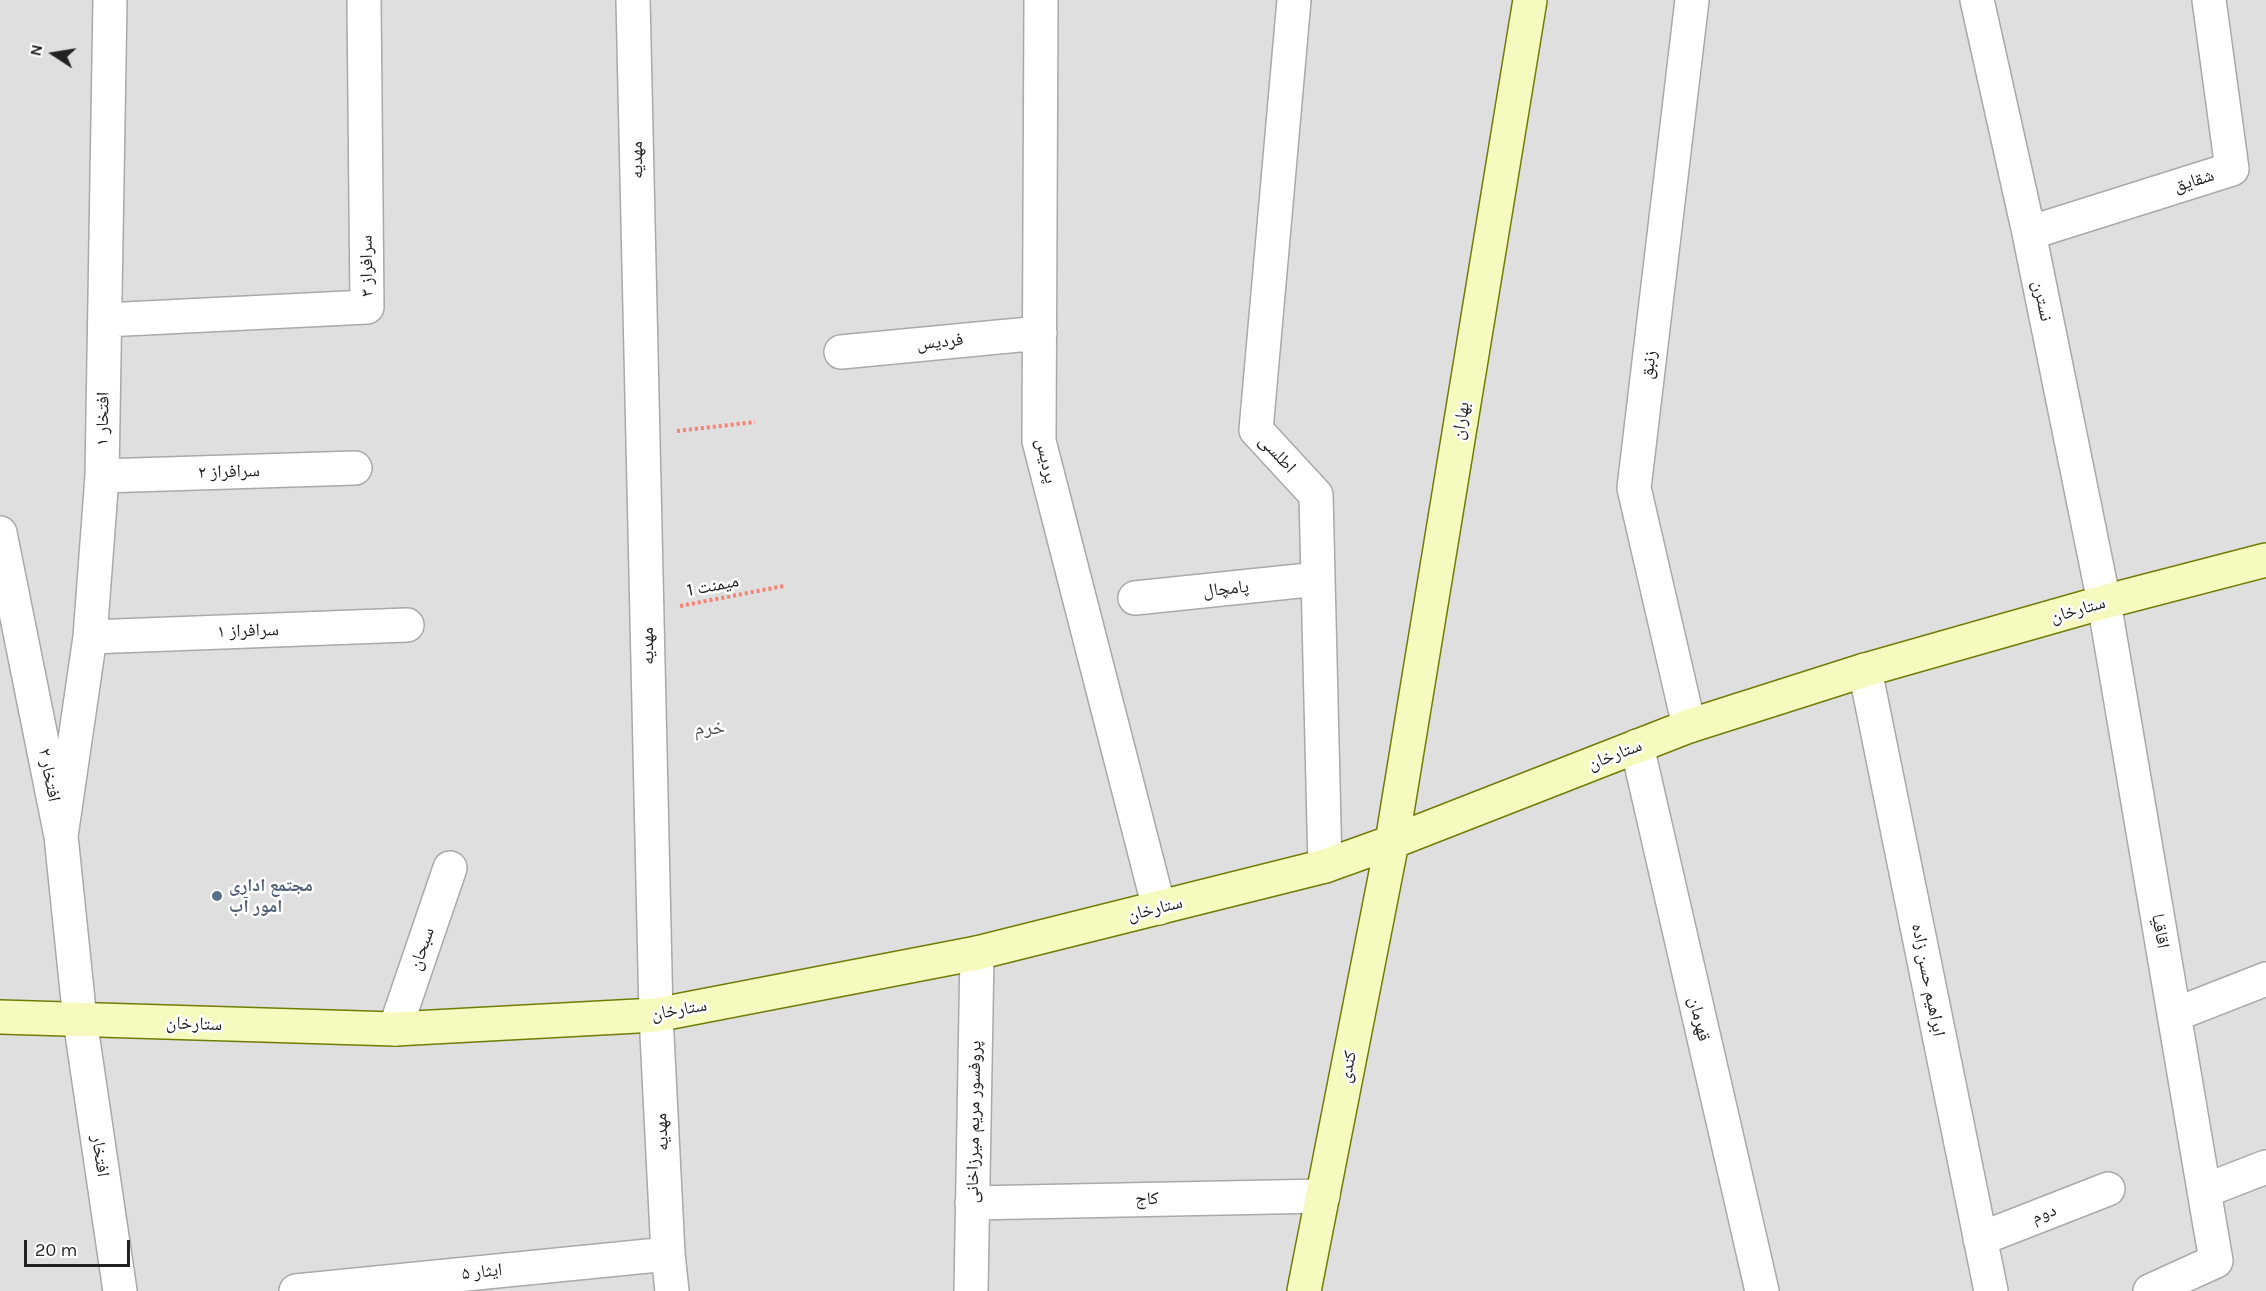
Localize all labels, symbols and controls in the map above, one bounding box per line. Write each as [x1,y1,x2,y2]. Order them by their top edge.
north arrow [24,24,84,84]
text: N [25,43,46,58]
street label: مهدیه [626,141,648,179]
street label: شقایق [2171,165,2217,197]
street label: سرافراز ۳ [356,235,378,297]
street label: نسترن [2027,279,2057,323]
street label: فردیس [916,329,964,355]
street label: زنبق [1637,349,1661,381]
street label: افتخار ۱ [92,392,114,446]
street label: بهاران [1447,400,1475,442]
street label: اطلسی [1254,430,1300,478]
street label: پردیس [1031,437,1061,485]
street label: سرافراز ۲ [198,460,260,484]
street label: میمنت 1 [685,570,741,602]
street label: پامچال [1202,576,1250,602]
street label: ستارخان [2048,592,2108,628]
street label: سرافراز ۱ [217,619,279,643]
street label: مهدیه [637,627,659,665]
district label: خرم [695,716,725,740]
street label: ستارخان [1585,735,1645,775]
street label: افتخار ۲ [33,746,65,804]
place label: مجتمع اداری امور آب [229,875,313,918]
marker: مجتمع اداری امور آب [210,889,224,903]
street label: ستارخان [1125,892,1185,926]
street label: اقاقیا [2146,912,2174,950]
street label: ابراهیم حسن زاده [1906,922,1950,1038]
street label: سبحان [405,925,439,973]
street label: ستارخان [649,994,709,1026]
street label: قهرمان [1683,995,1715,1043]
street label: ستارخان [165,1012,223,1036]
street label: پروفسور مریم میرزاخانی [962,1040,986,1204]
street label: کندی [1334,1049,1362,1085]
street label: مهدیه [650,1113,674,1151]
street label: افتخار [86,1134,114,1178]
street label: کاج [1135,1188,1159,1210]
street label: دوم [2029,1199,2059,1229]
scale bar [27,1228,134,1266]
text: 20 m [35,1239,77,1261]
street label: ایثار ۵ [461,1259,503,1285]

